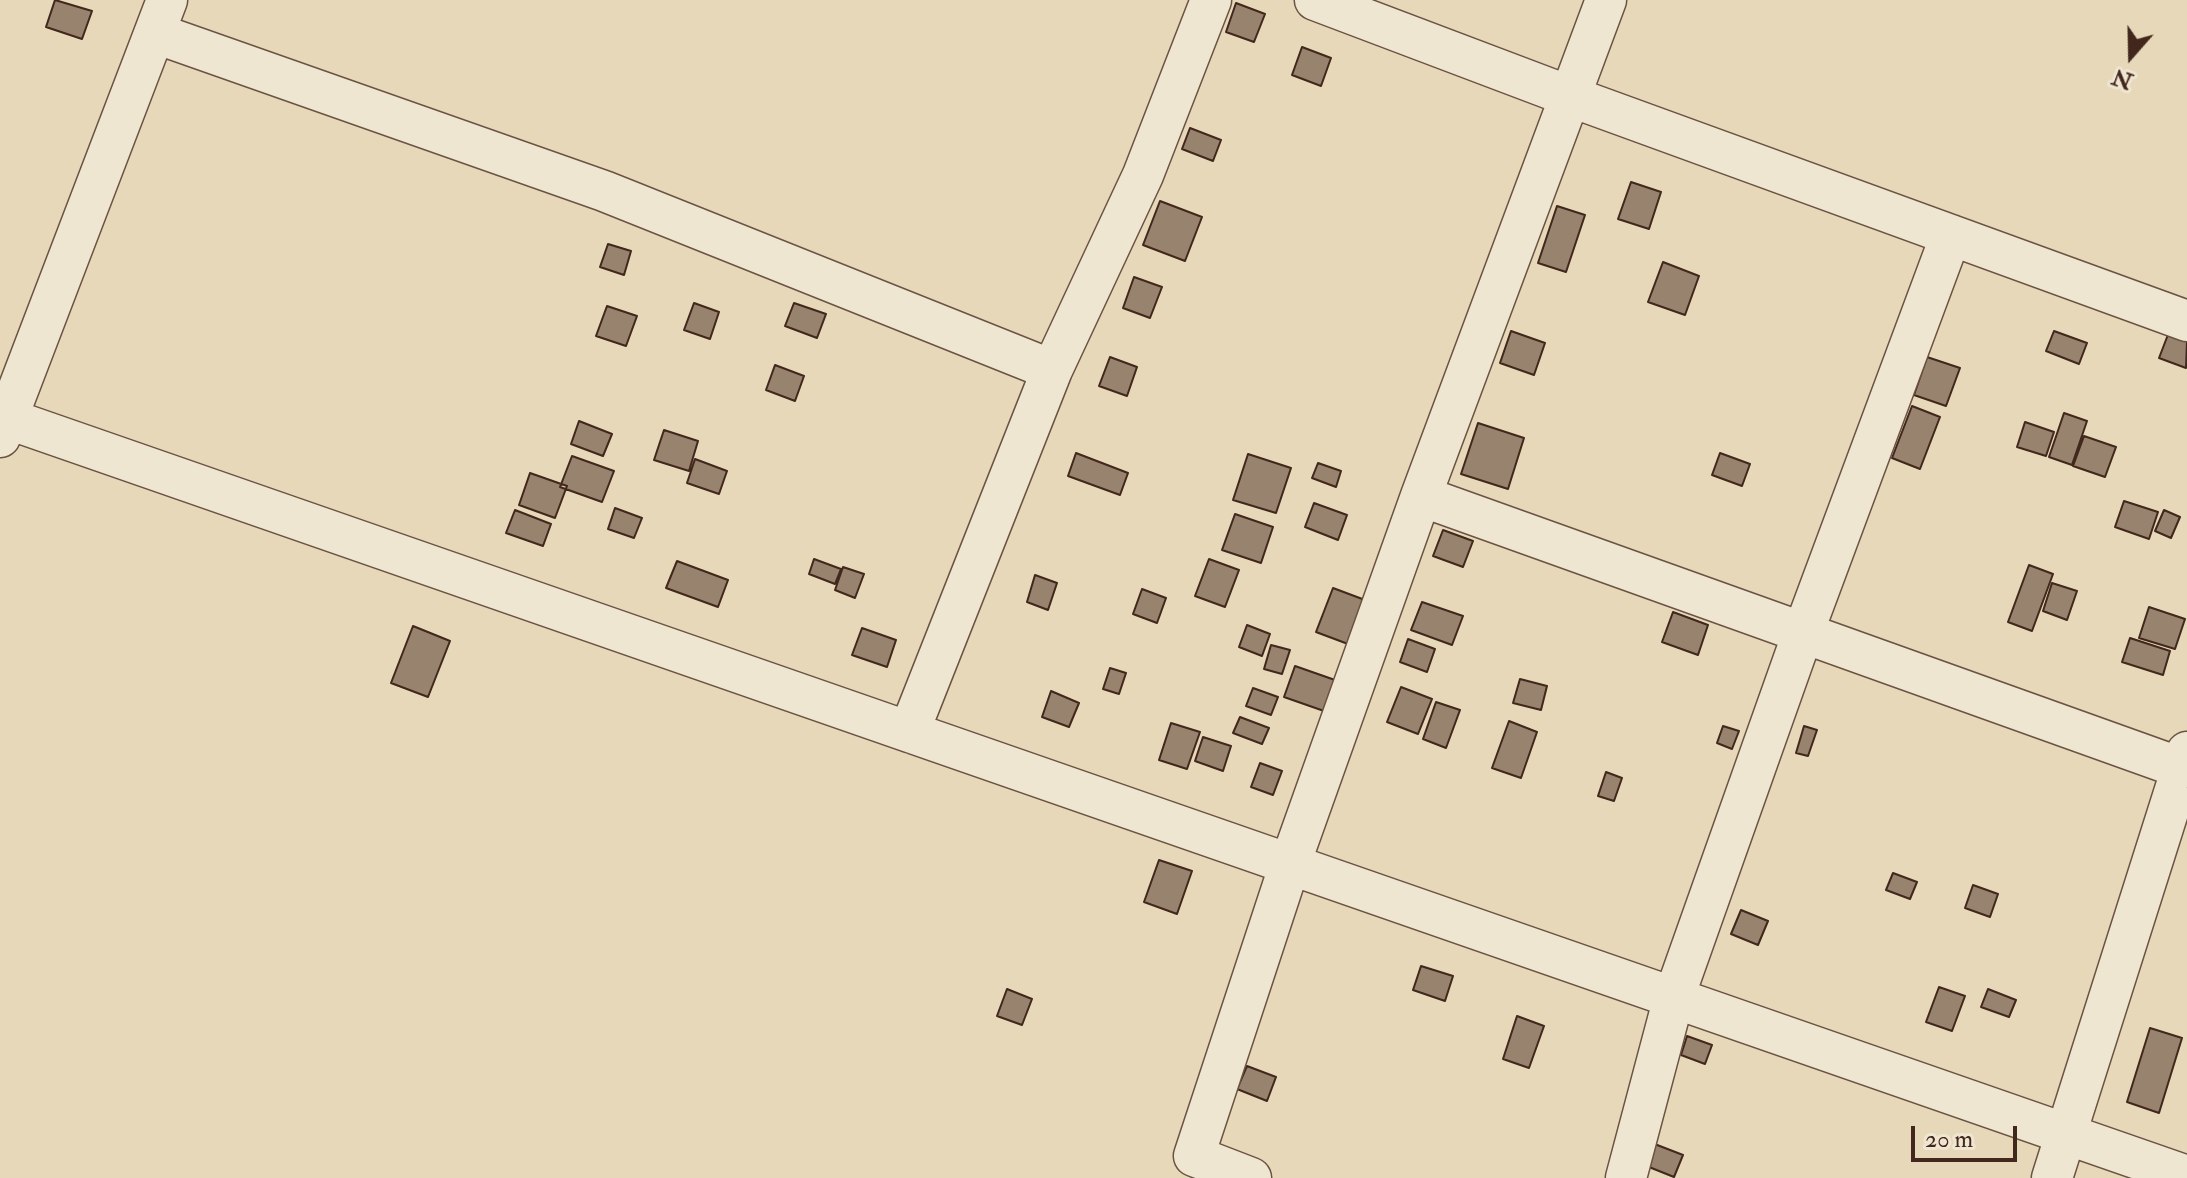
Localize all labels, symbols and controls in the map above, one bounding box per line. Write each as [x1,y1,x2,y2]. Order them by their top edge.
north arrow [2091,16,2171,96]
text: N [2109,62,2137,95]
scale bar [1915,1110,2021,1160]
text: 20 m [1925,1124,1973,1155]

